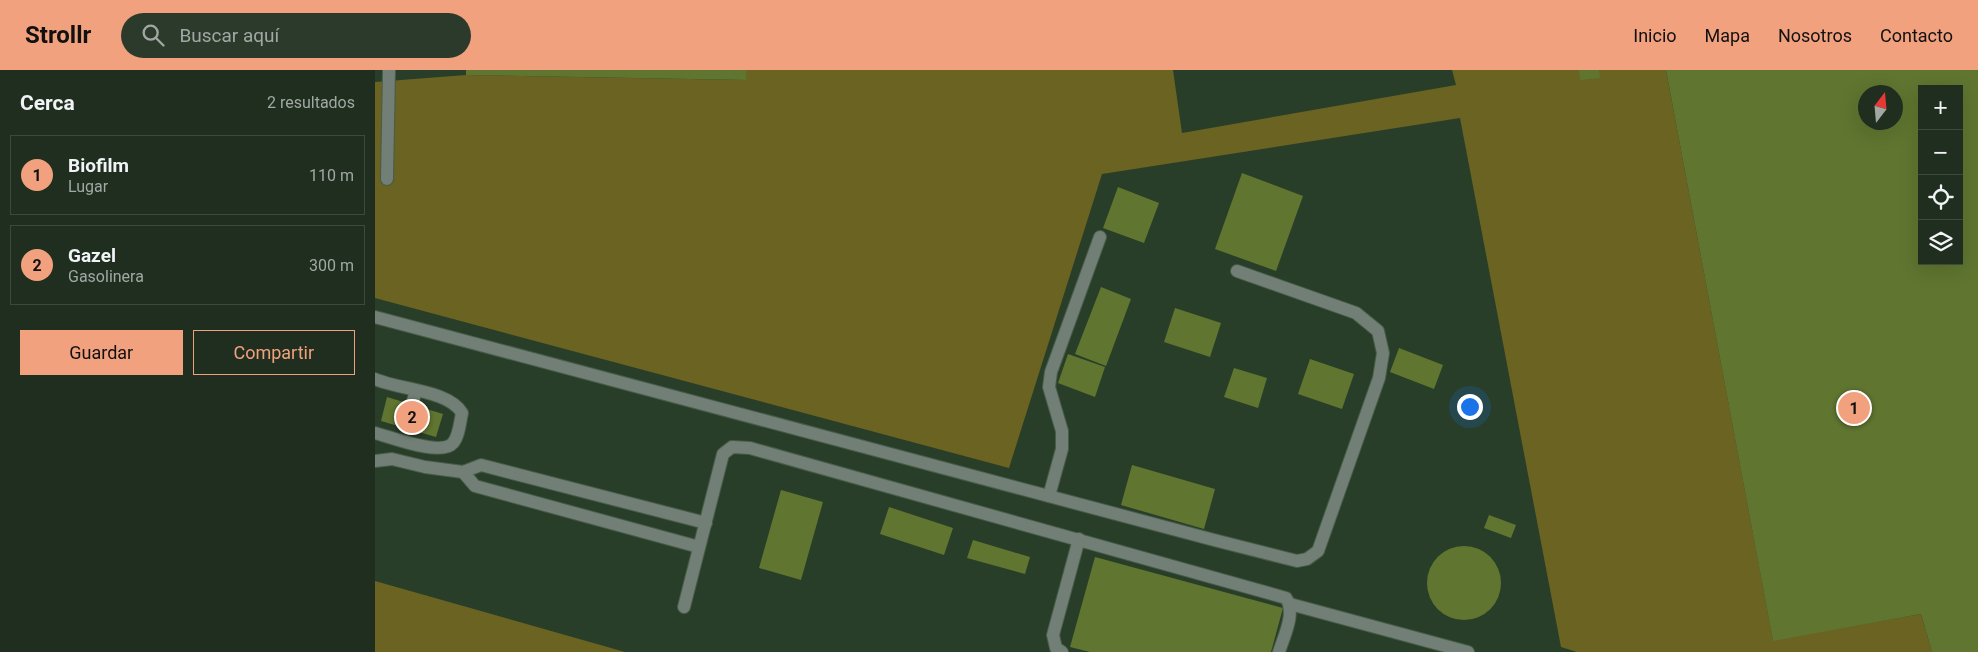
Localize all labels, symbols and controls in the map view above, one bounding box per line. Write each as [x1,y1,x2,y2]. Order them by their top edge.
search box [121,13,471,58]
text: Strollr [25,21,91,49]
icon: search [139,21,167,49]
text: Buscar aquí [179,24,279,47]
text: Inicio [1633,25,1677,46]
text: Mapa [1705,25,1750,46]
text: Nosotros [1778,25,1852,46]
text: Contacto [1880,25,1953,46]
north arrow [1858,85,1903,130]
map controls [1918,85,1963,265]
button: + [1918,85,1963,130]
text: Cerca [20,91,75,115]
text: 2 resultados [267,93,355,112]
button: − [1918,130,1963,175]
text: Biofilm [68,154,129,177]
text: 1 [32,166,42,185]
text: 110 m [309,166,354,185]
button: locate [1918,175,1963,220]
text: Lugar [68,177,108,196]
button: layers [1918,220,1963,265]
text: Gazel [68,244,116,267]
text: 2 [32,256,42,275]
text: 300 m [309,256,354,275]
text: Gasolinera [68,267,144,286]
button: Guardar [20,330,183,375]
button: Compartir [193,330,355,375]
pin: 1 [1838,389,1870,427]
your location [1457,394,1483,420]
pin: 2 [396,398,428,436]

